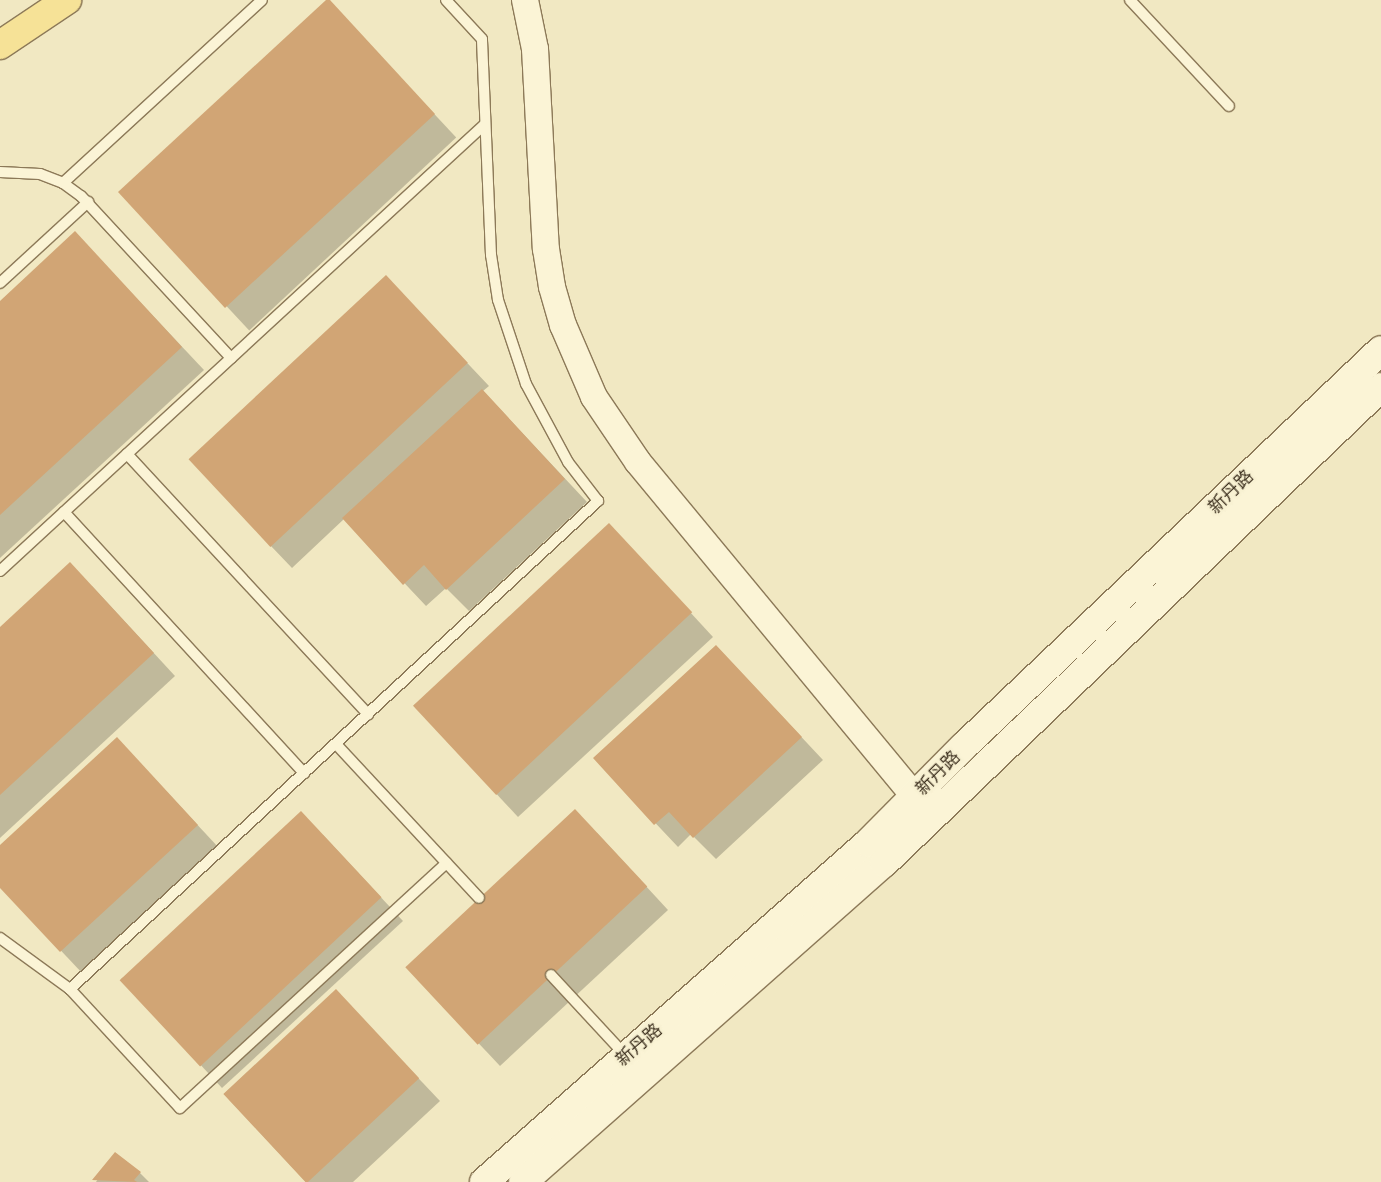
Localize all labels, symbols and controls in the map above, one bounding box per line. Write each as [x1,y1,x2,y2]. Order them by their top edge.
street label: 新丹路 [1204,465,1258,519]
street label: 新丹路 [911,746,965,800]
street label: 新丹路 [612,1019,666,1071]

